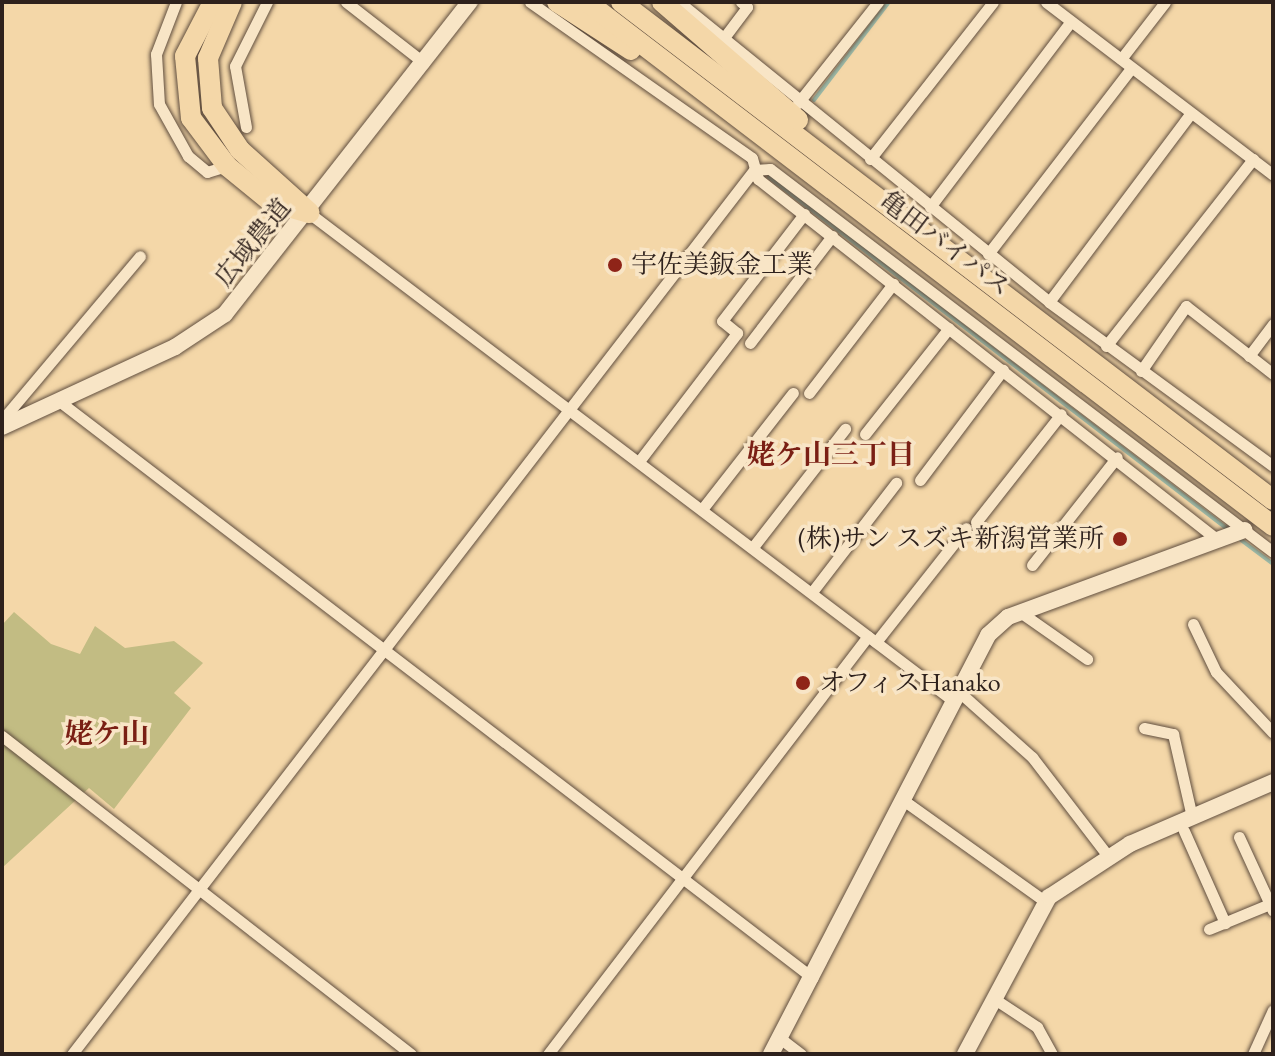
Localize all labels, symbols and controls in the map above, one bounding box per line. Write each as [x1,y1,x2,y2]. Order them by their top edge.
street label: 亀田バイパス [873,185,1017,303]
street label: 広域農道 [208,193,298,293]
place label: 宇佐美鈑金工業 [631,249,813,281]
marker: 宇佐美鈑金工業 [606,256,624,274]
district label: 姥ケ山三丁目 [747,437,915,471]
place label: (株)サン スズキ新潟営業所 [796,523,1104,555]
marker: (株)サン スズキ新潟営業所 [1111,530,1129,548]
place label: オフィスHanako [819,667,1004,699]
marker: オフィスHanako [794,674,812,692]
district label: 姥ケ山 [65,716,149,750]

